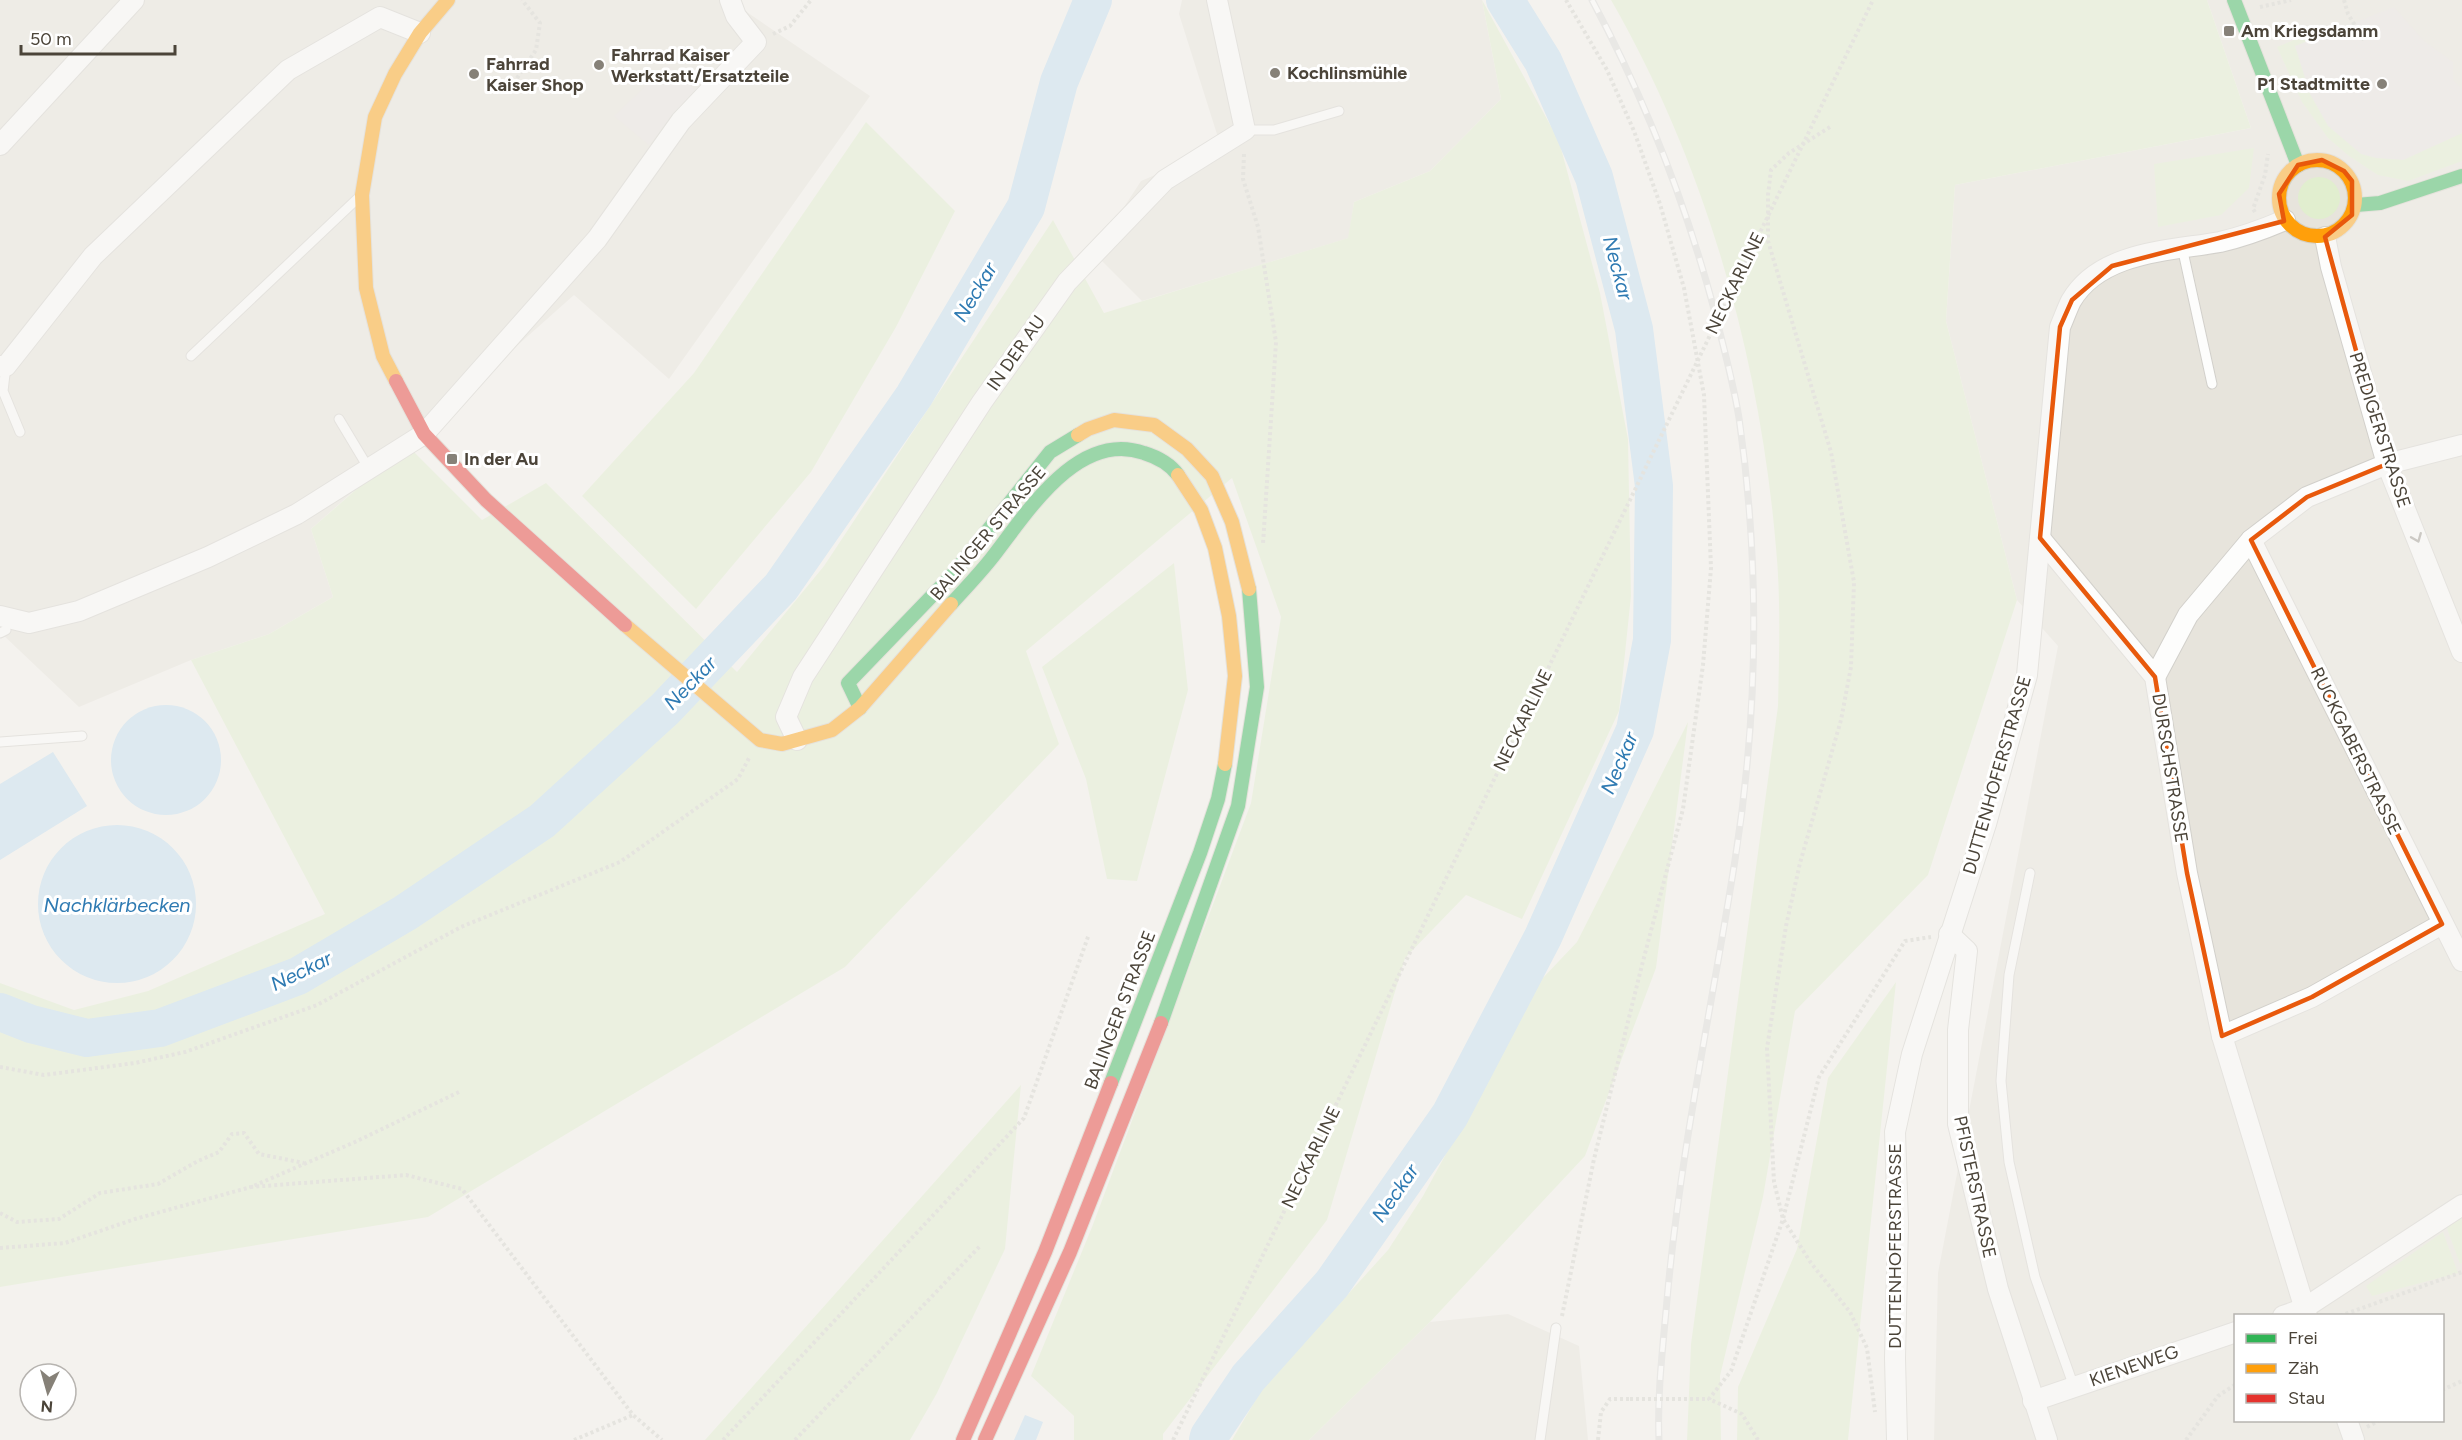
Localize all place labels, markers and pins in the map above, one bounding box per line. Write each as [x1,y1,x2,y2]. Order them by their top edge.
place label: Am Kriegsdamm [2241,20,2378,42]
marker: Am Kriegsdamm [2222,24,2236,38]
place label: Fahrrad Kaiser Werkstatt/Ersatzteile [611,44,789,87]
place label: Fahrrad Kaiser Shop [486,53,584,96]
marker: Fahrrad Kaiser Werkstatt/Ersatzteile [592,58,606,72]
place label: Kochlinsmühle [1287,62,1407,84]
marker: Kochlinsmühle [1268,66,1282,80]
marker: Fahrrad Kaiser Shop [467,67,481,81]
place label: P1 Stadtmitte [2257,73,2370,95]
marker: P1 Stadtmitte [2375,77,2389,91]
place label: In der Au [464,448,539,470]
marker: In der Au [445,452,459,466]

